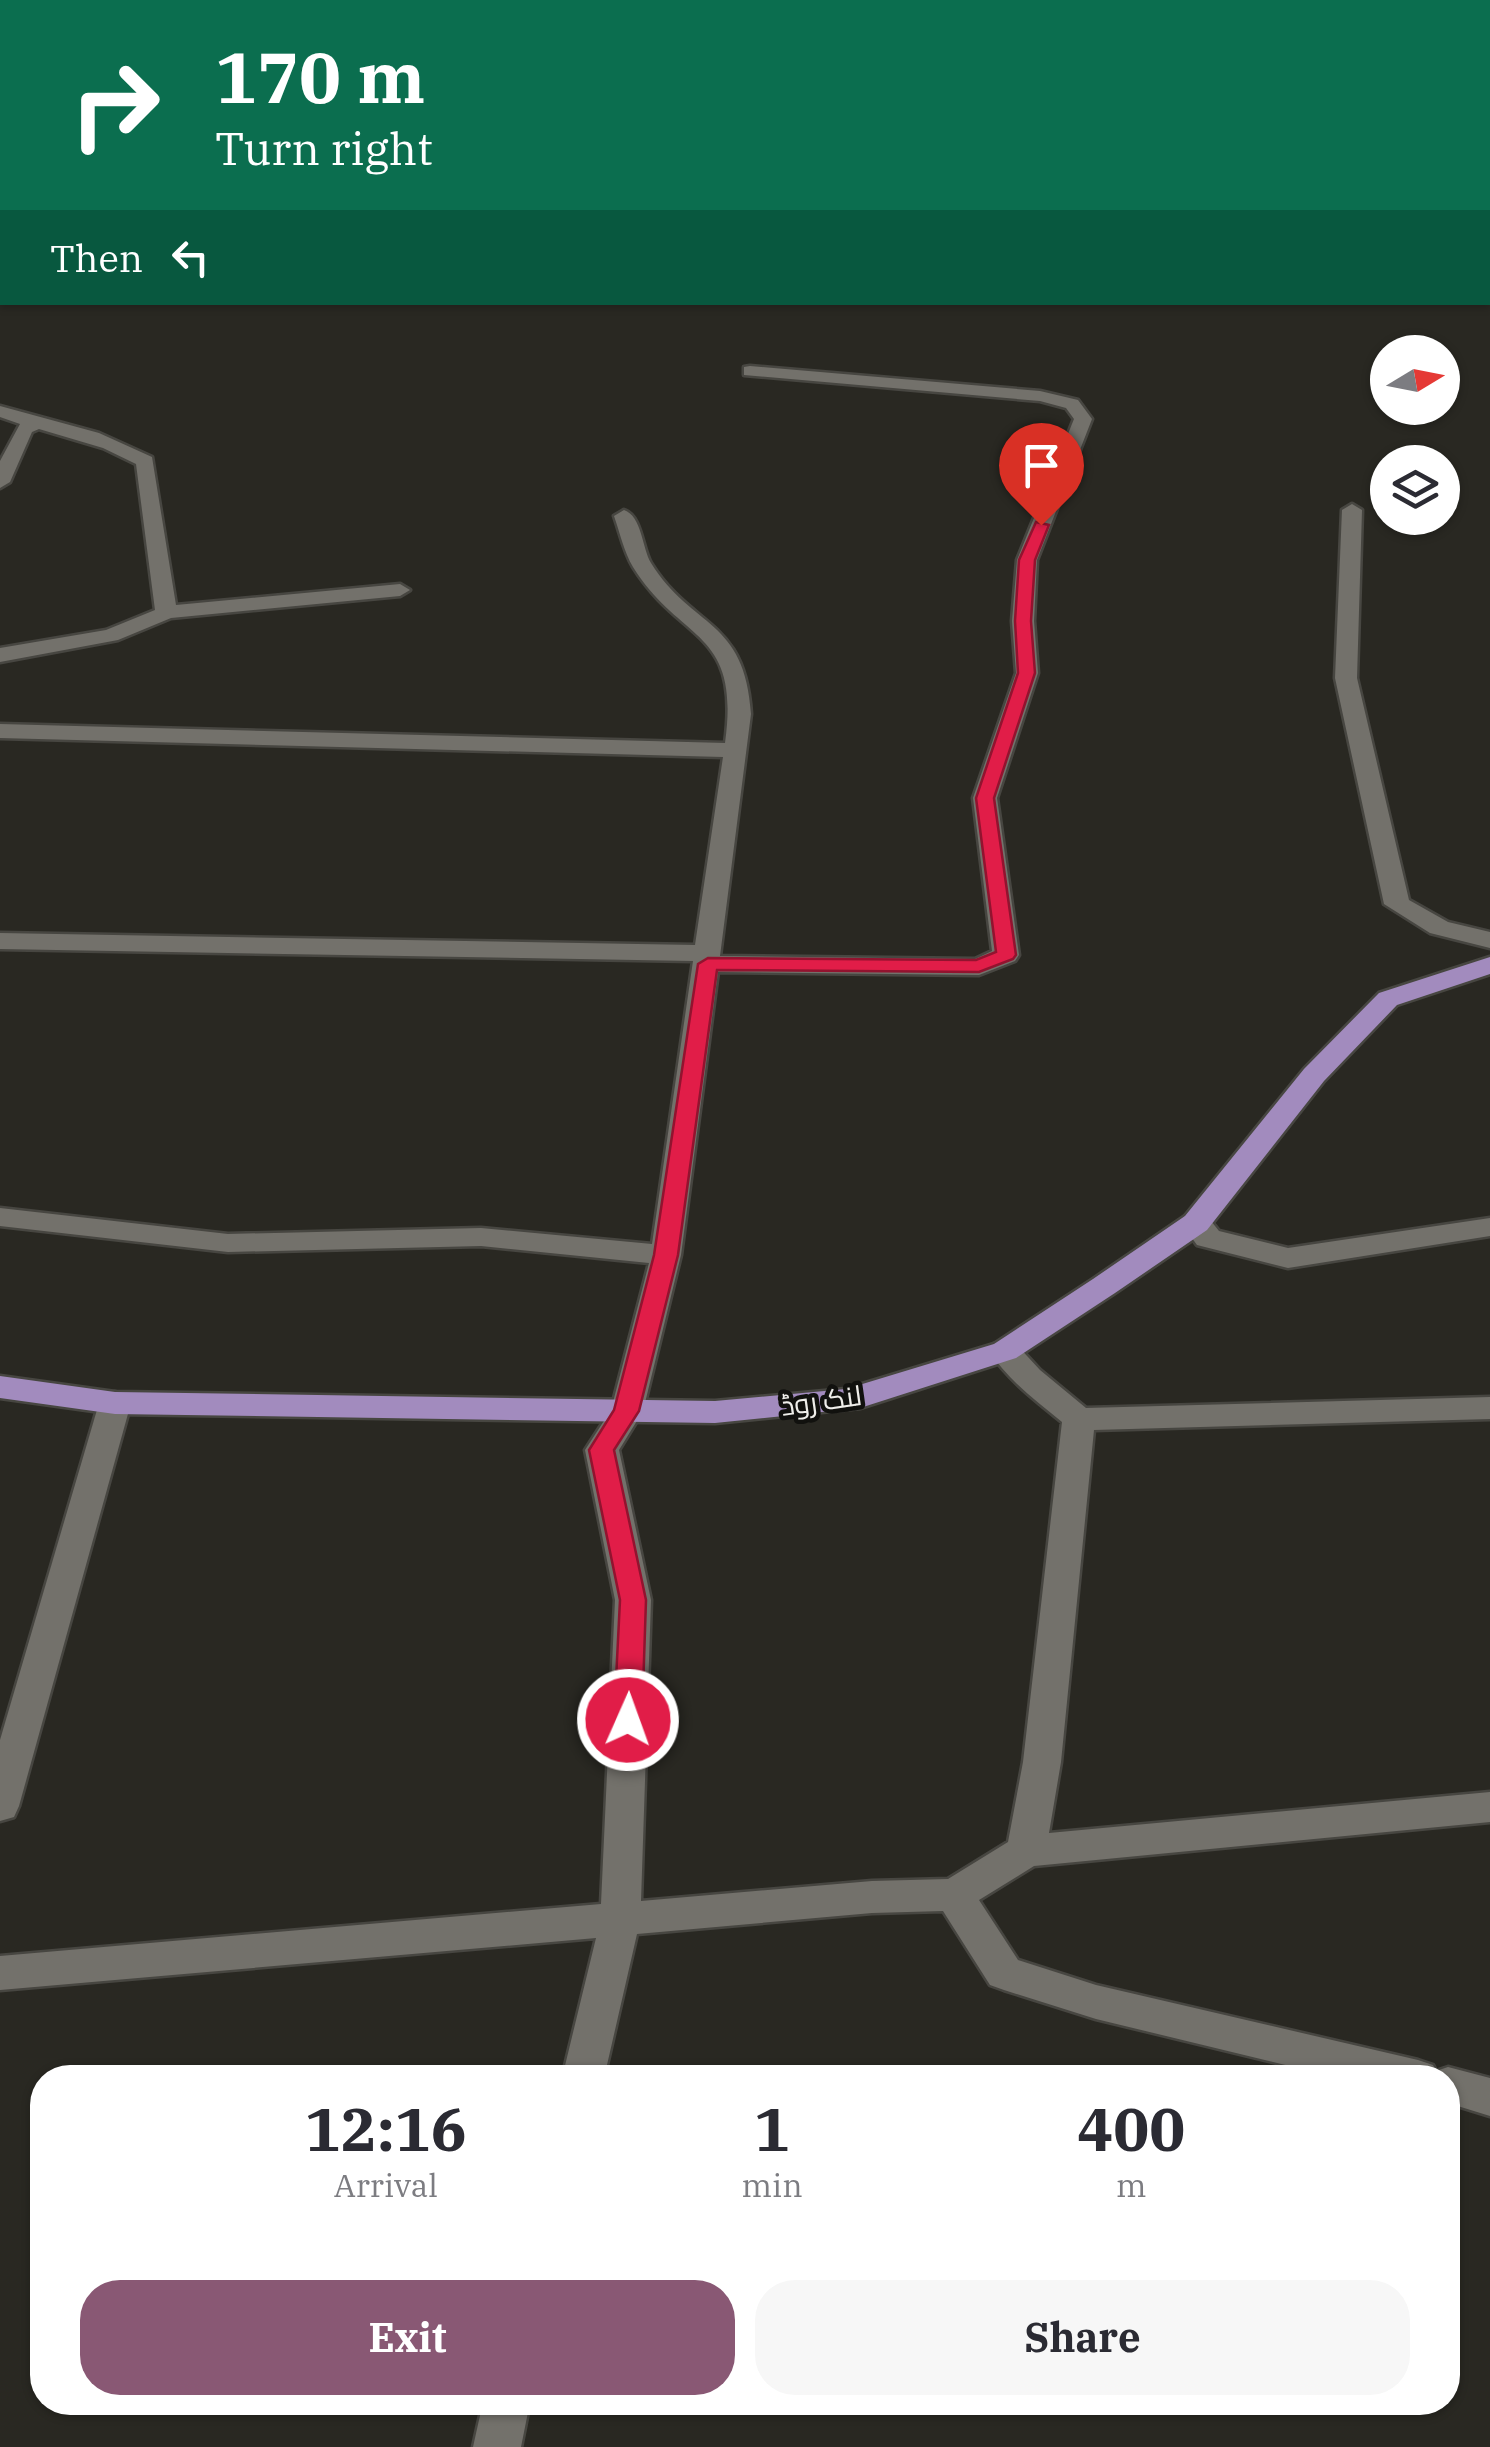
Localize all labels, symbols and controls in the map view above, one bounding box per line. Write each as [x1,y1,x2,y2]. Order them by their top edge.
text: 170 m [215,31,425,122]
icon: right [50,40,180,170]
text: Turn right [215,119,433,177]
icon: left [163,230,218,285]
text: Then [50,233,143,282]
north arrow [1370,335,1460,425]
map controls [1370,335,1460,535]
pin [999,423,1084,526]
icon: arrive [1014,438,1069,493]
button: layers [1370,445,1460,535]
street label: لنک روڈ [778,1376,864,1424]
position arrow [576,1668,680,1772]
text: 12:16 [305,2089,467,2168]
text: 1 [754,2089,790,2168]
text: 400 [1077,2089,1185,2168]
text: Arrival [334,2164,438,2206]
text: min [742,2164,803,2206]
text: m [1116,2164,1147,2206]
button: Exit [80,2280,735,2395]
button: Share [755,2280,1410,2395]

